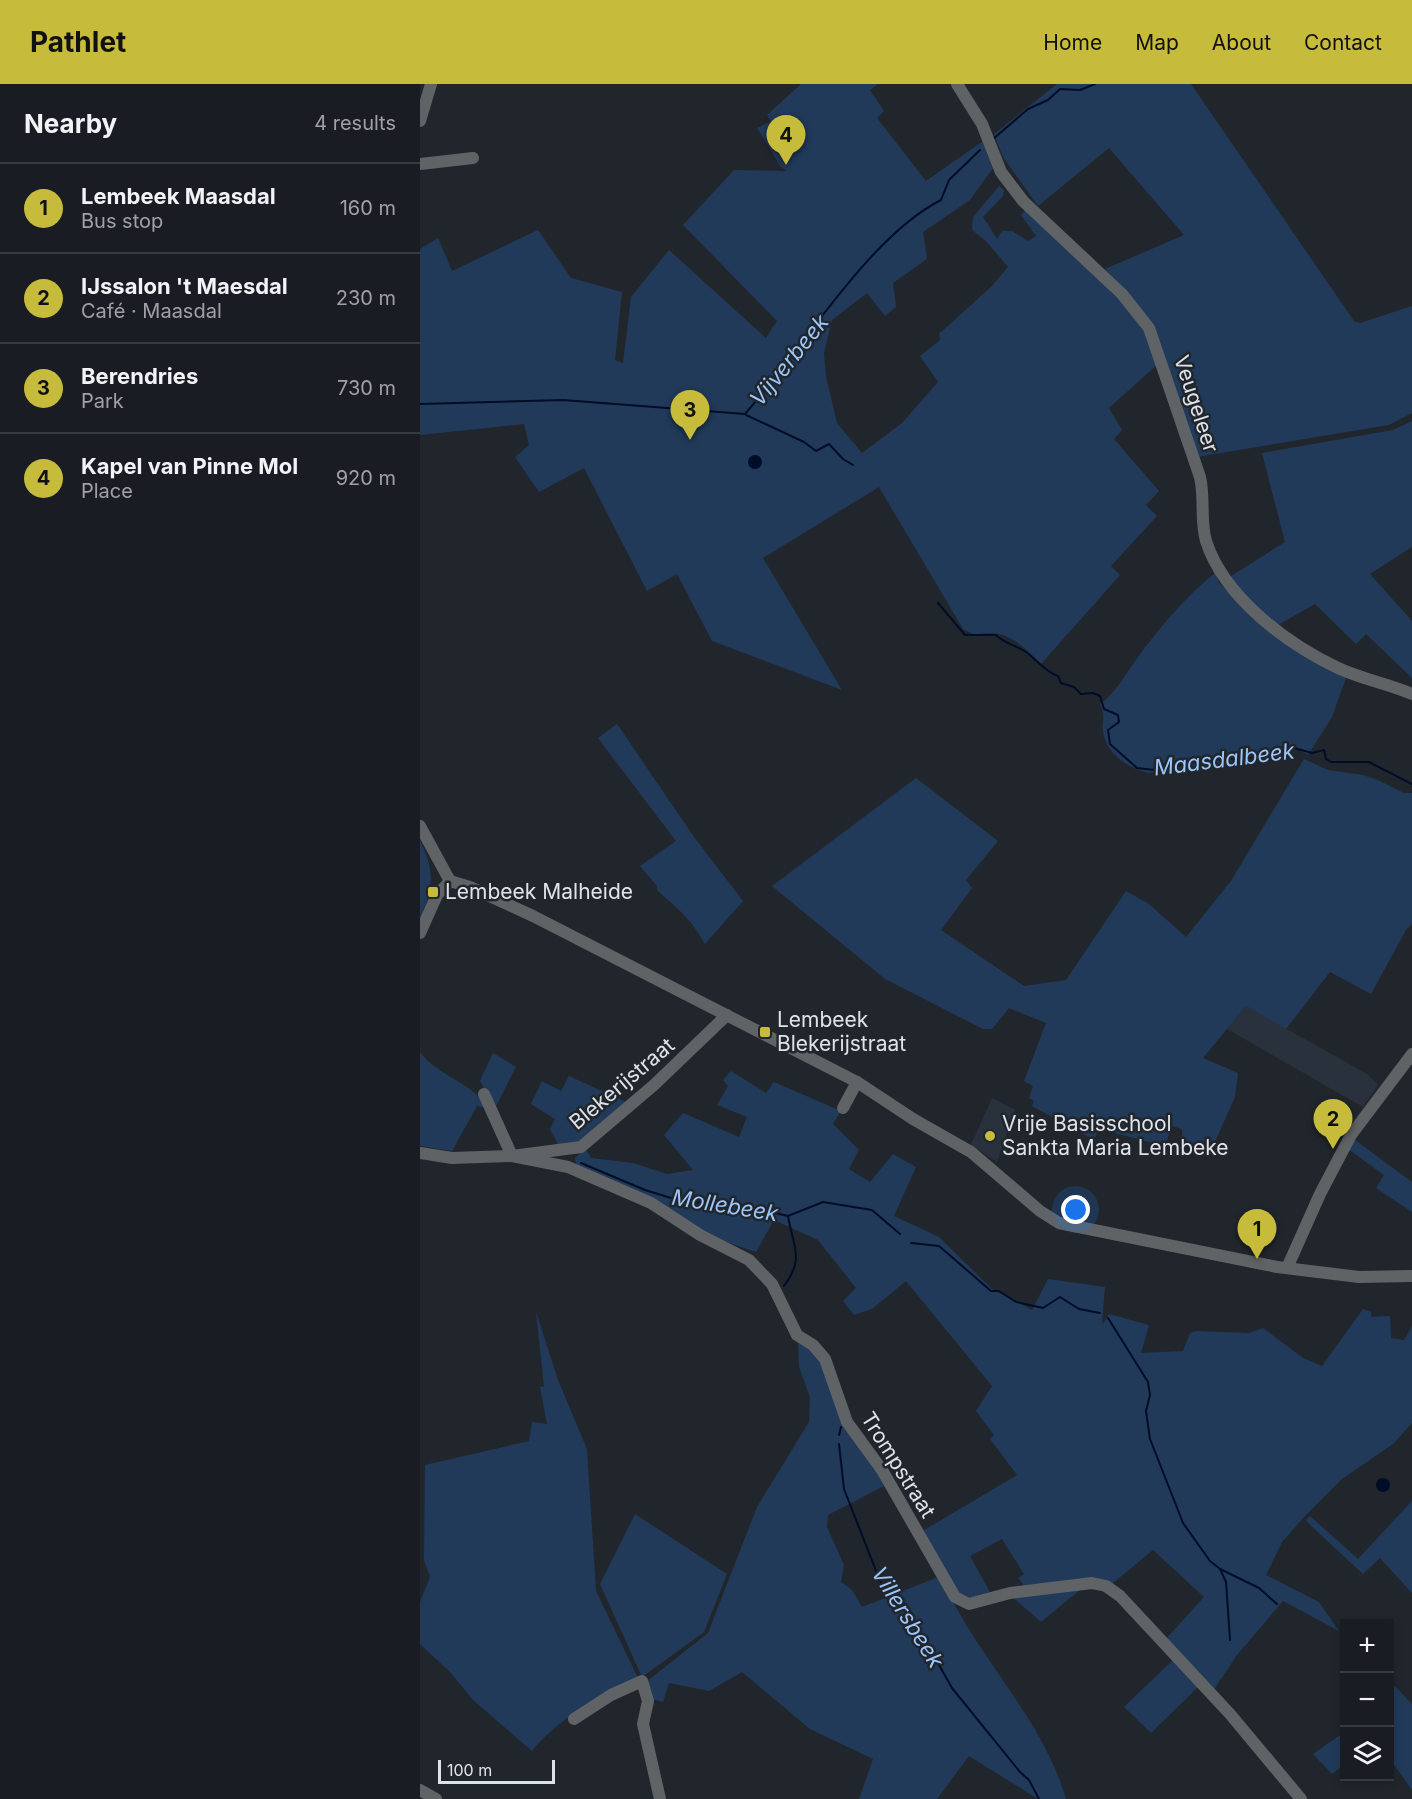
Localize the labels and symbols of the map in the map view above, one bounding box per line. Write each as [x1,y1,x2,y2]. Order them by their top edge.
pin: 4 [766,116,806,165]
water label: Vijverbeek [744,308,834,411]
street label: Veugeleer [1169,352,1224,456]
pin: 3 [670,390,710,440]
water label: Maasdalbeek [1152,737,1297,781]
place label: Lembeek Malheide [445,879,633,904]
marker: Lembeek Malheide [426,885,440,899]
place label: Lembeek Blekerijstraat [777,1007,906,1056]
marker: Lembeek Blekerijstraat [758,1025,772,1039]
street label: Blekerijstraat [564,1032,679,1135]
pin: 2 [1314,1100,1352,1149]
place label: Vrije Basisschool Sankta Maria Lembeke [1002,1111,1229,1160]
marker: Vrije Basisschool Sankta Maria Lembeke [983,1129,997,1143]
water label: Mollebeek [670,1184,781,1226]
your location [1061,1195,1090,1224]
pin: 1 [1238,1210,1276,1259]
street label: Trompstraat [856,1407,941,1522]
water label: Villersbeek [867,1562,950,1673]
scale bar [438,1757,555,1784]

